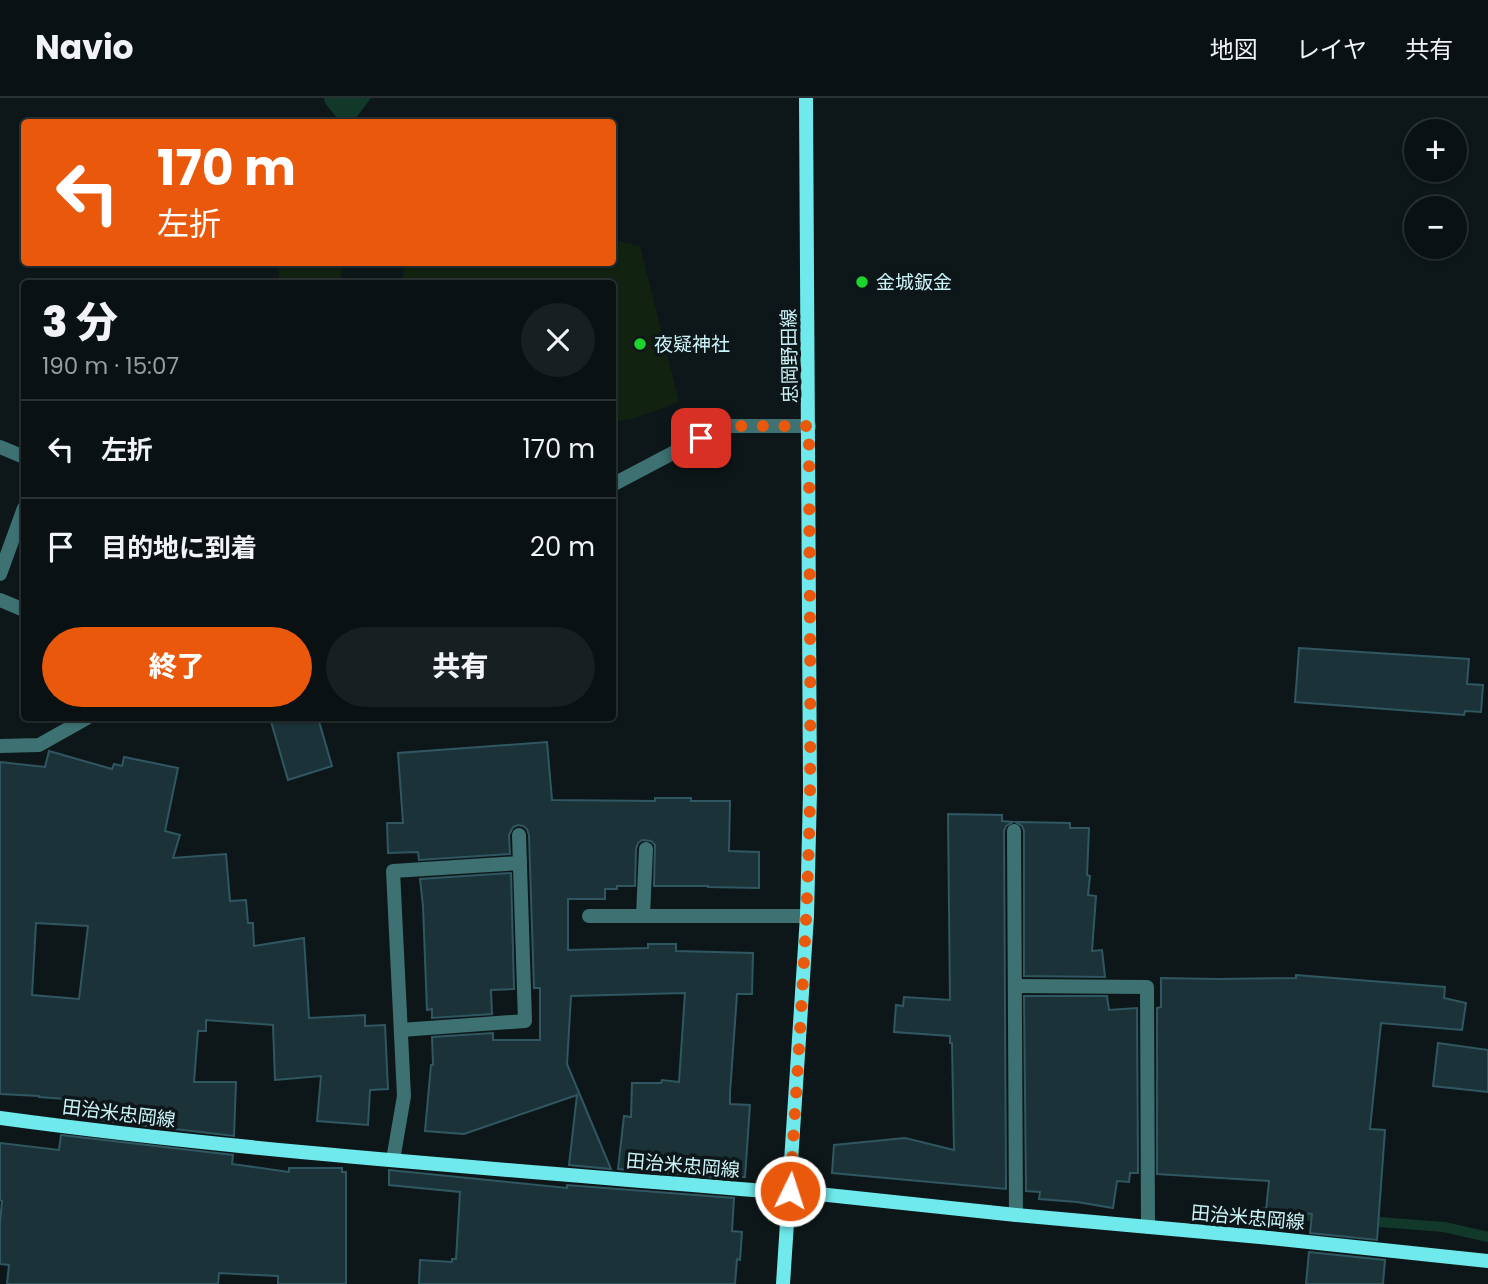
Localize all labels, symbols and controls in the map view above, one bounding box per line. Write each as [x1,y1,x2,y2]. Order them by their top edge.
text: Navio [35,24,134,71]
text: 地図 [1210,33,1258,66]
text: レイヤ [1296,33,1367,66]
text: 共有 [1405,33,1453,66]
map controls [1404,119,1467,259]
button: + [1404,119,1467,182]
text: 170 m [157,134,296,202]
icon: left [42,147,133,238]
button: − [1404,196,1467,259]
text: 左折 [157,201,221,246]
place label: 金城鈑金 [876,269,952,296]
marker: 金城鈑金 [854,274,870,290]
text: 3 分 [42,293,118,352]
button: close [521,303,595,377]
street label: 忠岡野田線 [775,308,804,404]
place label: 夜疑神社 [654,331,730,358]
marker: 夜疑神社 [632,336,648,352]
text: 190 m · 15:07 [42,350,179,382]
pin [671,408,731,468]
icon: arrive [682,419,720,457]
icon: left [42,430,80,468]
text: 170 m [522,431,595,467]
text: 左折 [101,432,153,468]
icon: arrive [42,528,80,566]
text: 20 m [530,529,595,565]
text: 目的地に到着 [101,530,257,566]
button: 終了 [42,627,312,707]
button: 共有 [326,627,595,707]
street label: 田治米忠岡線 [61,1093,177,1134]
street label: 田治米忠岡線 [625,1147,741,1184]
position arrow [753,1154,827,1228]
street label: 田治米忠岡線 [1190,1199,1306,1236]

